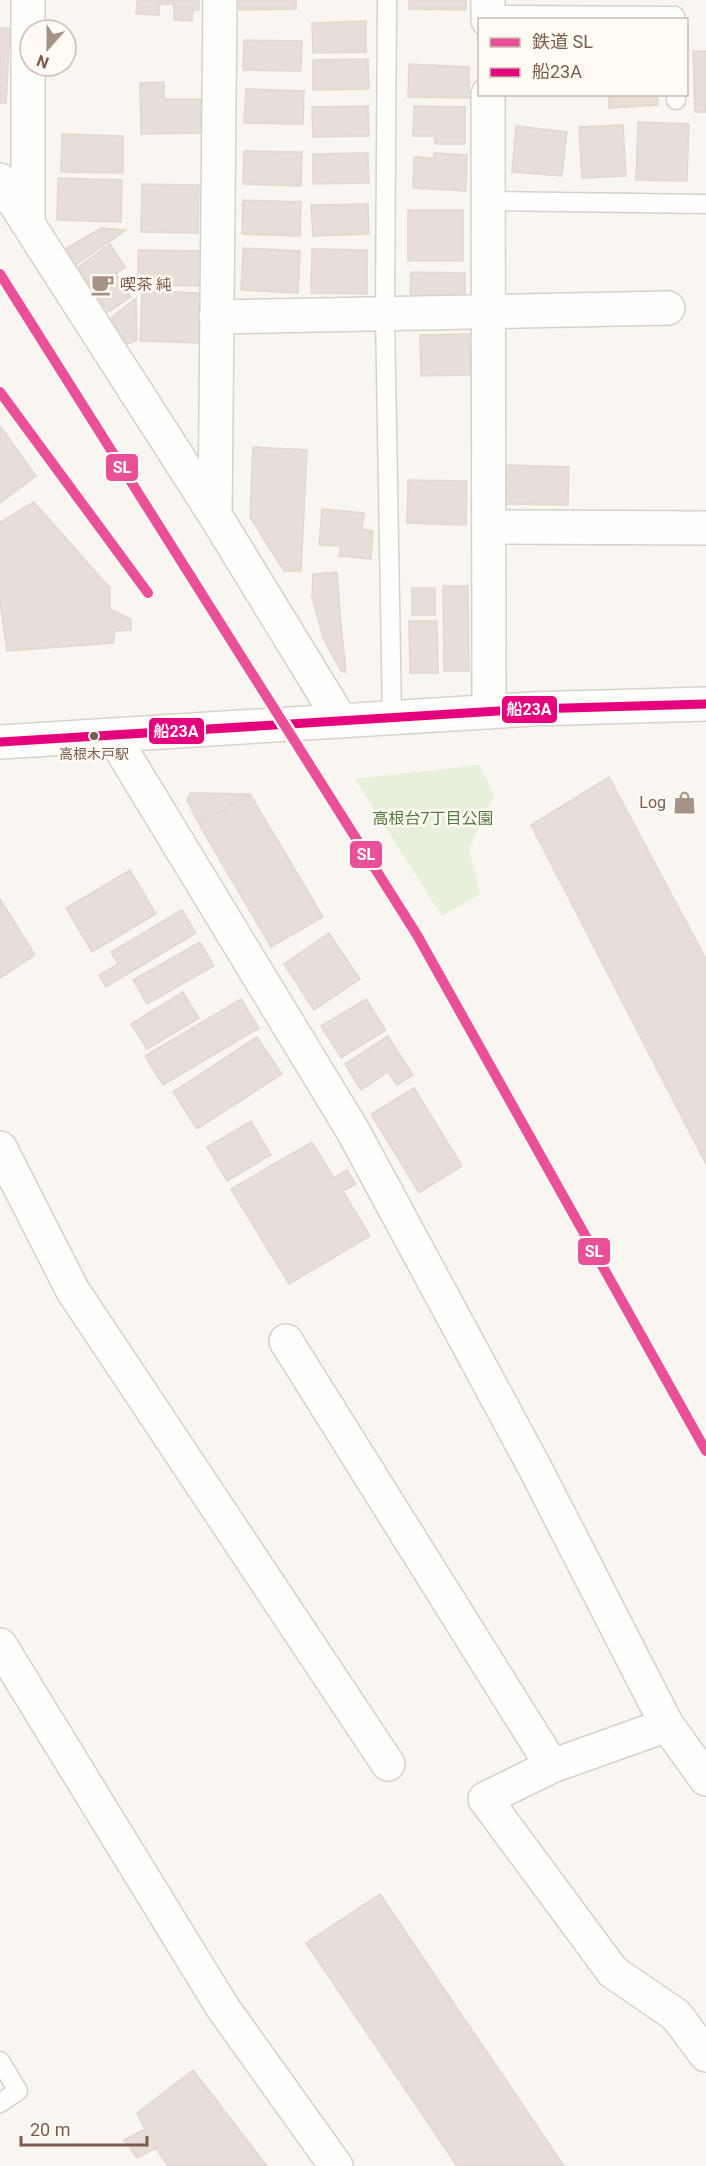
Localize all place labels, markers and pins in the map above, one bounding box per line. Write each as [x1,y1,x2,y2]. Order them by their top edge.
cafe icon: 喫茶 純 [89,271,115,297]
place label: 喫茶 純 [120,275,172,294]
marker: 高根木戸駅 [88,730,100,742]
place label: 高根木戸駅 [59,746,129,762]
shop icon: Log [671,789,697,815]
place label: Log [639,793,666,812]

